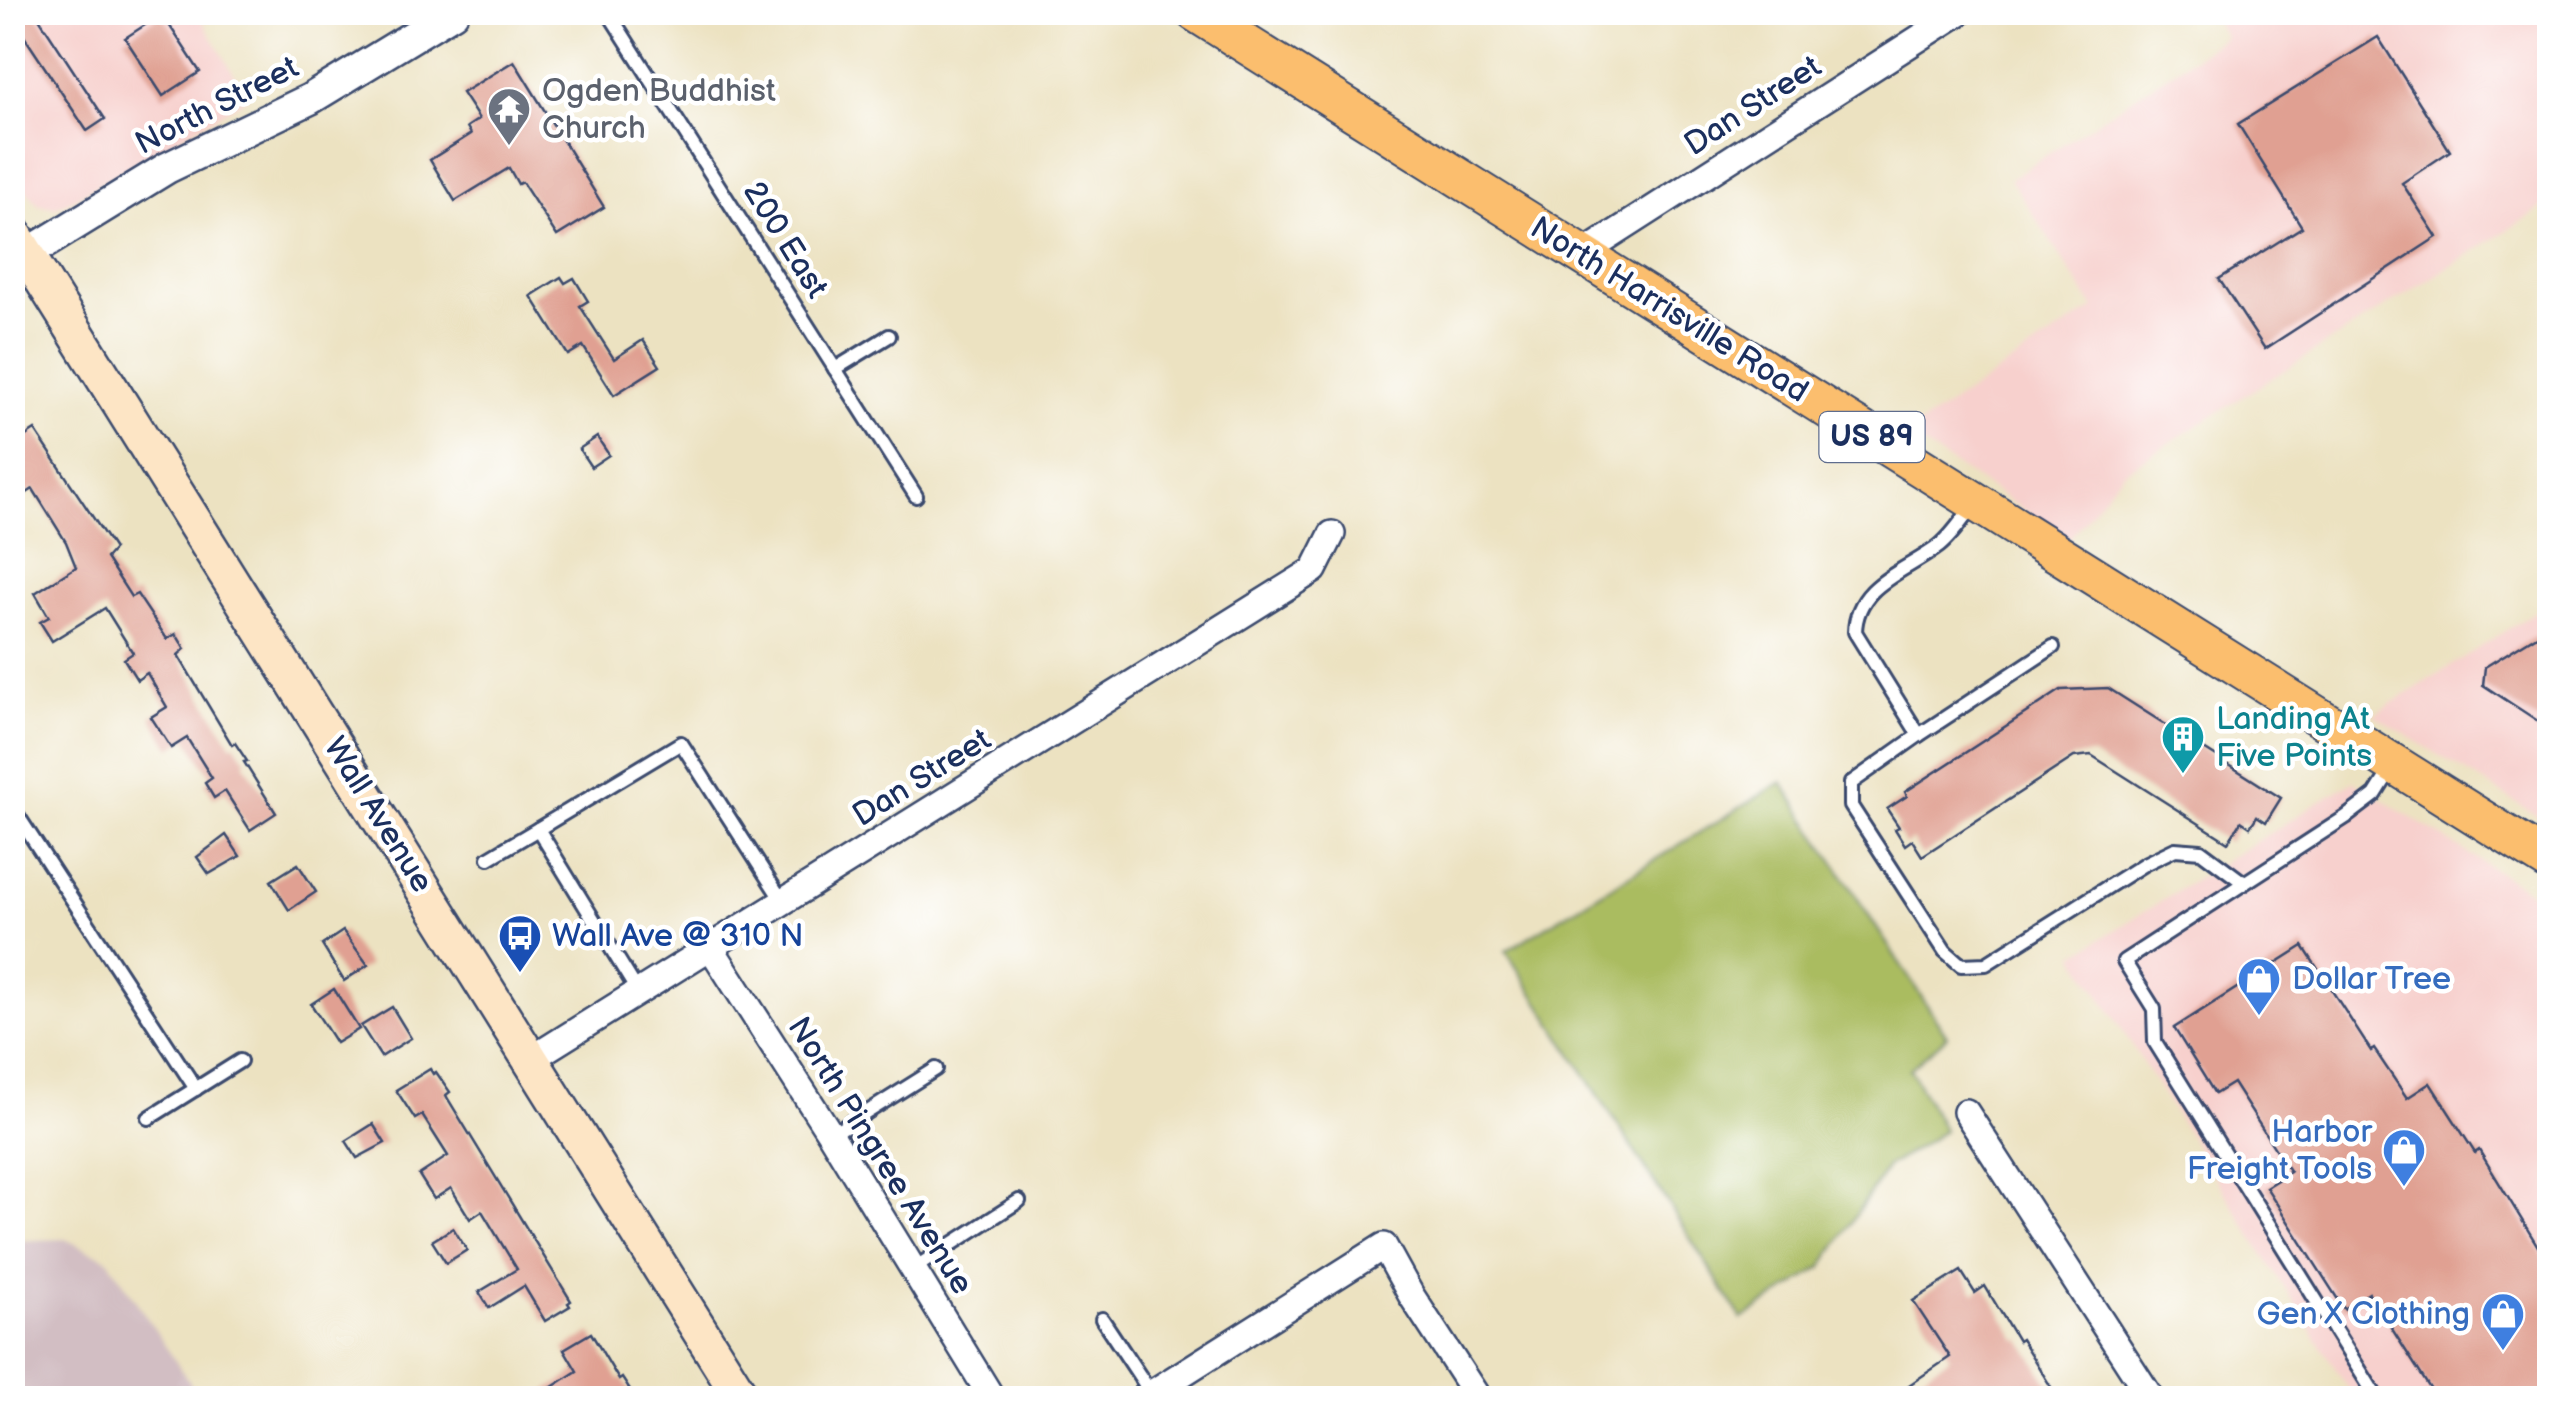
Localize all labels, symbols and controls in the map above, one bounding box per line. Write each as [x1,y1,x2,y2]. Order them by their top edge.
street label: Dan Street [1677,47,1829,165]
street label: North Street [129,48,305,164]
place label: Ogden Buddhist Church [542,72,776,148]
temple icon: Ogden Buddhist Church [486,86,532,147]
street label: 200 East [734,175,836,306]
street label: North Harrisville Road [1523,209,1815,411]
road number: US 89 [1820,412,1924,462]
place label: Landing At Five Points [2216,700,2372,776]
building icon: Landing At Five Points [2160,714,2206,775]
street label: Dan Street [846,720,998,836]
street label: Wall Avenue [315,730,441,900]
bus stop icon: Wall Ave @ 310 N [497,913,543,974]
place label: Wall Ave @ 310 N [552,917,803,956]
shop icon: Dollar Tree [2236,956,2282,1017]
place label: Dollar Tree [2292,960,2451,999]
street label: North Pingree Avenue [779,1010,981,1302]
place label: Harbor Freight Tools [2187,1113,2372,1189]
shop icon: Harbor Freight Tools [2381,1127,2427,1188]
shop icon: Gen X Clothing [2480,1291,2526,1352]
place label: Gen X Clothing [2257,1295,2470,1334]

